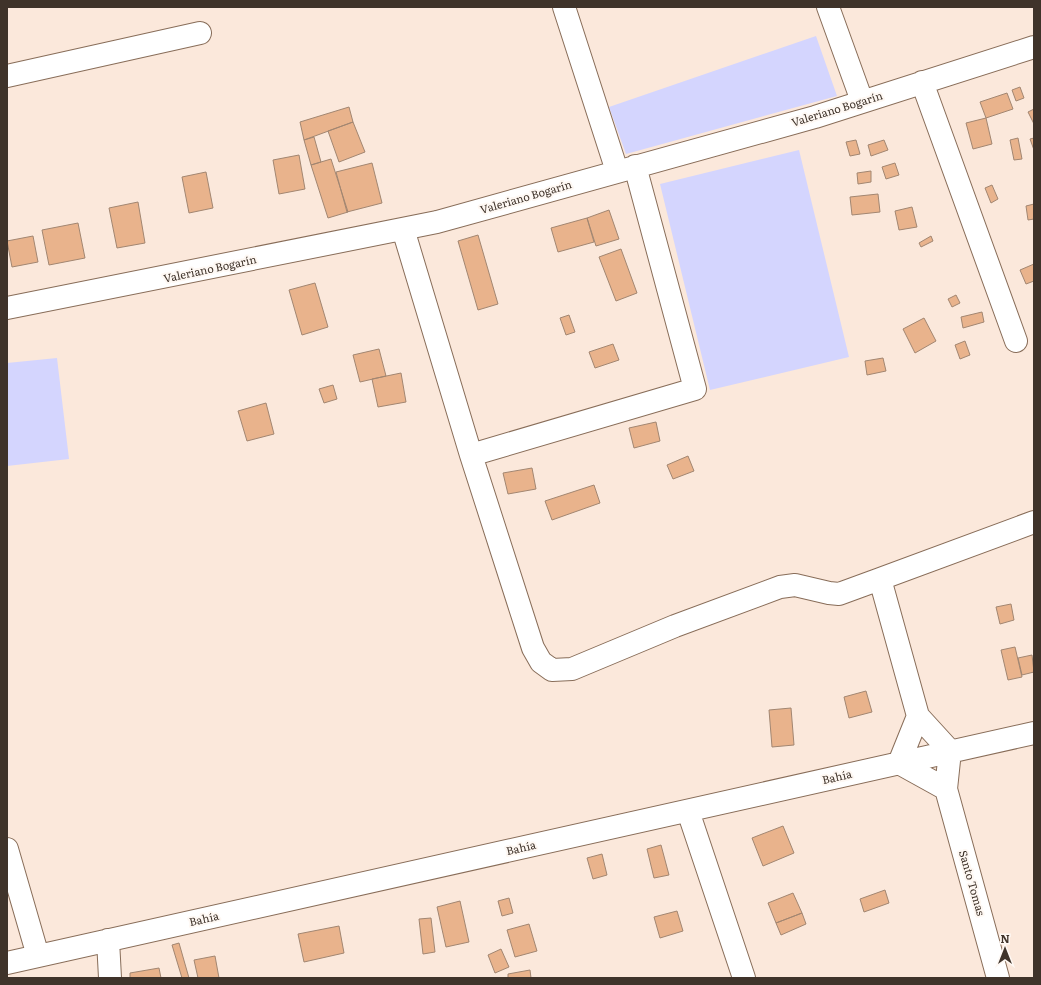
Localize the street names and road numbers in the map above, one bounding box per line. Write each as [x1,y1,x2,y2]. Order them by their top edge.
street label: Valeriano Bogarín [789,87,884,130]
street label: Valeriano Bogarín [478,175,573,217]
street label: Valeriano Bogarín [162,250,258,286]
street label: Bahía [820,765,853,787]
street label: Bahía [504,836,537,858]
street label: Santo Tomas [956,848,990,917]
street label: Bahía [187,907,220,929]

